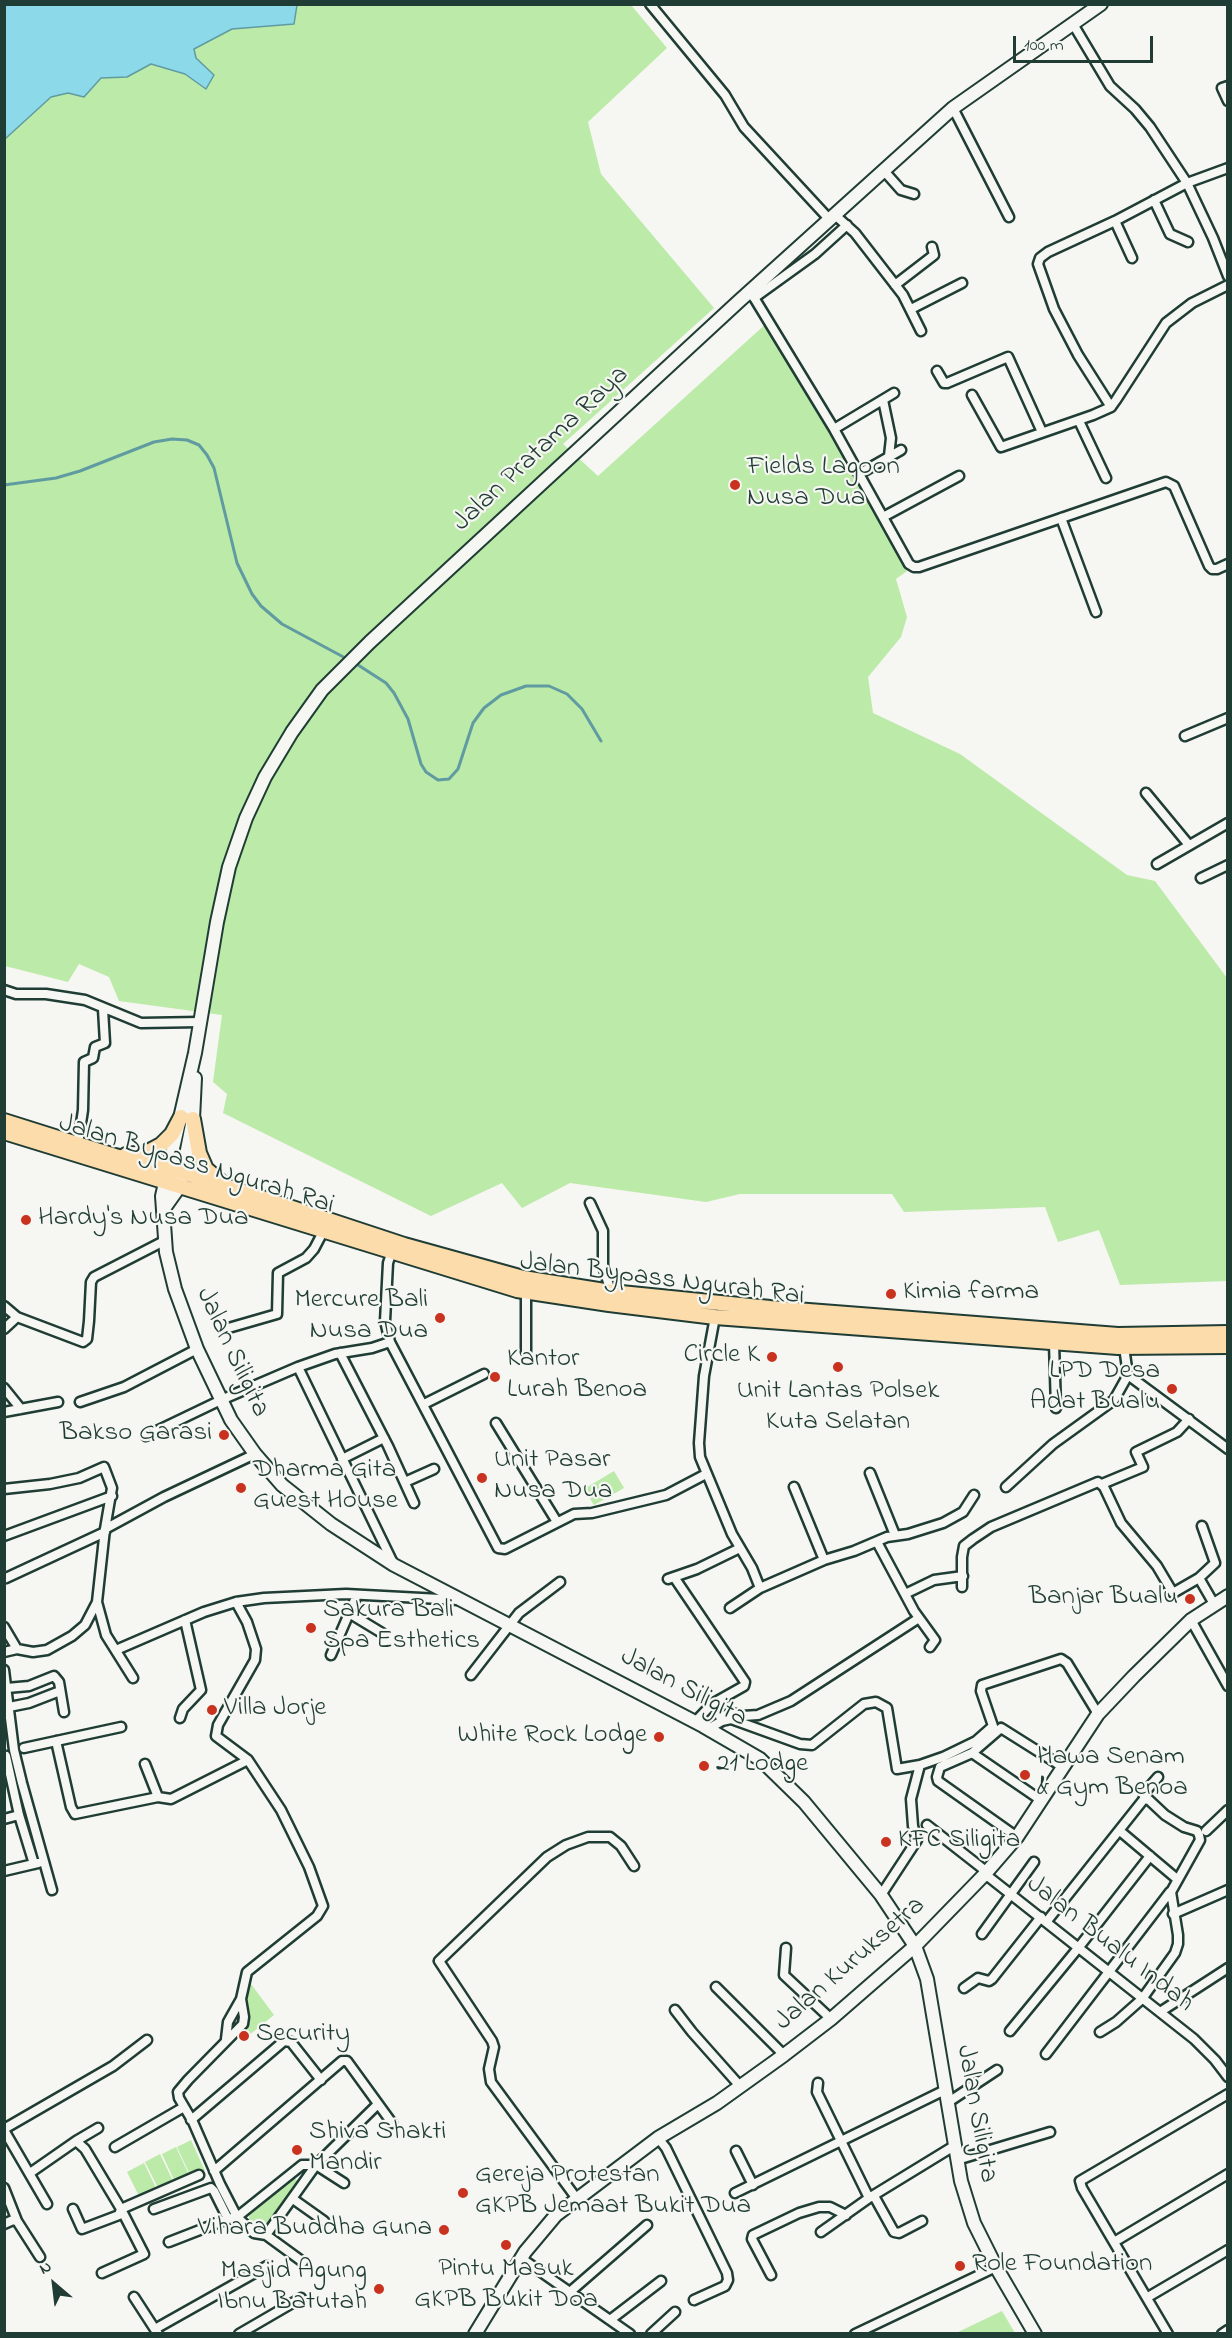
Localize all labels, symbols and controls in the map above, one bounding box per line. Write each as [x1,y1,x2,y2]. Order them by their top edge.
scale bar [1016,24,1156,62]
text: 100 m [1024,33,1064,59]
street label: Jalan Pratama Raya [447,360,637,540]
place label: Fields Lagoon Nusa Dua [747,453,900,516]
marker: Fields Lagoon Nusa Dua [728,478,742,492]
street label: Jalan Bypass Ngurah Rai [54,1109,338,1223]
place label: Hardy's Nusa Dua [38,1204,249,1236]
marker: Hardy's Nusa Dua [19,1213,33,1227]
street label: Jalan Bypass Ngurah Rai [518,1247,806,1315]
place label: Kimia farma [903,1278,1039,1310]
street label: Jalan Siligita [187,1283,275,1423]
place label: Mercure Bali Nusa Dua [294,1286,428,1349]
marker: Kimia farma [884,1287,898,1301]
marker: Mercure Bali Nusa Dua [433,1311,447,1325]
place label: Circle K [683,1341,760,1373]
place label: Kantor Lurah Benoa [507,1345,647,1408]
marker: Circle K [765,1350,779,1364]
place label: LPD Desa Adat Bualu [1030,1357,1160,1420]
marker: Unit Lantas Polsek Kuta Selatan [831,1360,845,1374]
marker: Kantor Lurah Benoa [488,1370,502,1384]
place label: Unit Lantas Polsek Kuta Selatan [737,1377,939,1440]
marker: LPD Desa Adat Bualu [1165,1382,1179,1396]
place label: Bakso Garasi [60,1419,212,1451]
marker: Bakso Garasi [217,1428,231,1442]
place label: Unit Pasar Nusa Dua [494,1446,612,1509]
place label: Dharma Gita Guest House [253,1456,398,1519]
marker: Unit Pasar Nusa Dua [475,1471,489,1485]
marker: Dharma Gita Guest House [234,1481,248,1495]
place label: Banjar Bualu [1029,1583,1178,1615]
marker: Banjar Bualu [1183,1592,1197,1606]
place label: Sakura Bali Spa Esthetics [323,1596,480,1659]
marker: Sakura Bali Spa Esthetics [304,1621,318,1635]
street label: Jalan Siligita [614,1642,752,1736]
place label: Villa Jorje [224,1694,326,1726]
marker: Villa Jorje [205,1703,219,1717]
place label: White Rock Lodge [457,1721,647,1753]
marker: White Rock Lodge [652,1730,666,1744]
place label: Hawa Senam & Gym Benoa [1037,1743,1188,1806]
place label: 21 Lodge [716,1750,808,1782]
marker: 21 Lodge [697,1759,711,1773]
marker: Hawa Senam & Gym Benoa [1018,1768,1032,1782]
place label: KFC Siligita [898,1826,1020,1858]
marker: KFC Siligita [879,1835,893,1849]
street label: Jalan Bualu Indah [1019,1869,1199,2021]
street label: Jalan Kuruksetra [769,1891,933,2039]
place label: Security [256,2020,350,2052]
marker: Security [237,2029,251,2043]
street label: Jalan Siligita [947,2043,1003,2185]
place label: Shiva Shakti Mandir [309,2118,446,2181]
marker: Shiva Shakti Mandir [290,2143,304,2157]
place label: Gereja Protestan GKPB Jemaat Bukit Dua [475,2161,751,2224]
marker: Gereja Protestan GKPB Jemaat Bukit Dua [456,2186,470,2200]
place label: Vihara Buddha Guna [198,2214,432,2246]
marker: Vihara Buddha Guna [437,2223,451,2237]
marker: Pintu Masuk GKPB Bukit Doa [499,2238,513,2252]
place label: Role Foundation [972,2250,1152,2282]
north arrow [24,2254,84,2314]
text: N [35,2255,56,2281]
place label: Pintu Masuk GKPB Bukit Doa [414,2255,598,2318]
place label: Masjid Agung Ibnu Batutah [217,2257,367,2320]
marker: Role Foundation [953,2259,967,2273]
marker: Masjid Agung Ibnu Batutah [372,2282,386,2296]

